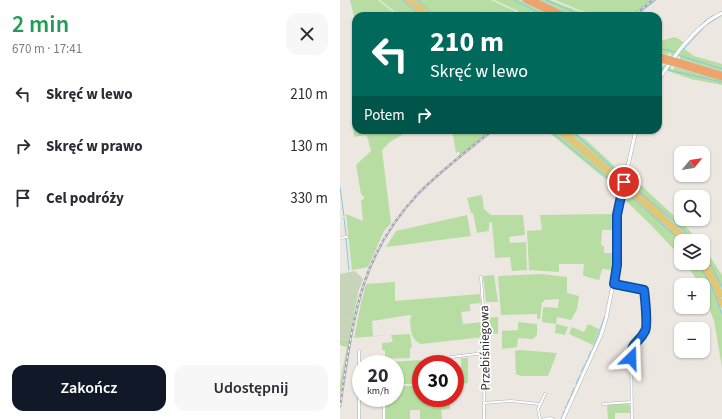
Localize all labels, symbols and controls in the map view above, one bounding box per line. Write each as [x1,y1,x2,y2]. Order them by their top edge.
text: 2 min [12,7,69,42]
button: close [286,13,328,55]
text: 210 m [430,22,504,62]
icon: left [364,28,416,80]
text: 670 m · 17:41 [12,40,82,58]
text: Skręć w lewo [430,59,528,84]
icon: left [12,83,34,105]
text: Skręć w lewo [46,84,133,105]
text: 210 m [290,84,328,105]
icon: right [413,104,435,126]
text: Potem [364,105,405,126]
icon: right [12,135,34,157]
text: Skręć w prawo [46,136,143,157]
text: 130 m [290,136,328,157]
north arrow [674,146,710,182]
map controls [674,146,710,358]
pin [607,165,641,199]
icon: arrive [613,171,635,193]
icon: arrive [12,187,34,209]
text: Cel podróży [46,188,124,209]
text: 330 m [290,188,328,209]
button: search [674,190,710,226]
button: layers [674,234,710,270]
button: + [674,278,710,314]
street label: Przebiśniegowa [475,305,495,391]
button: − [674,322,710,358]
position arrow [610,337,652,379]
speed limit sign: 30 [412,355,464,407]
text: 20 [367,362,389,390]
button: Zakończ [12,365,166,411]
button: Udostępnij [174,365,328,411]
text: km/h [367,384,389,398]

